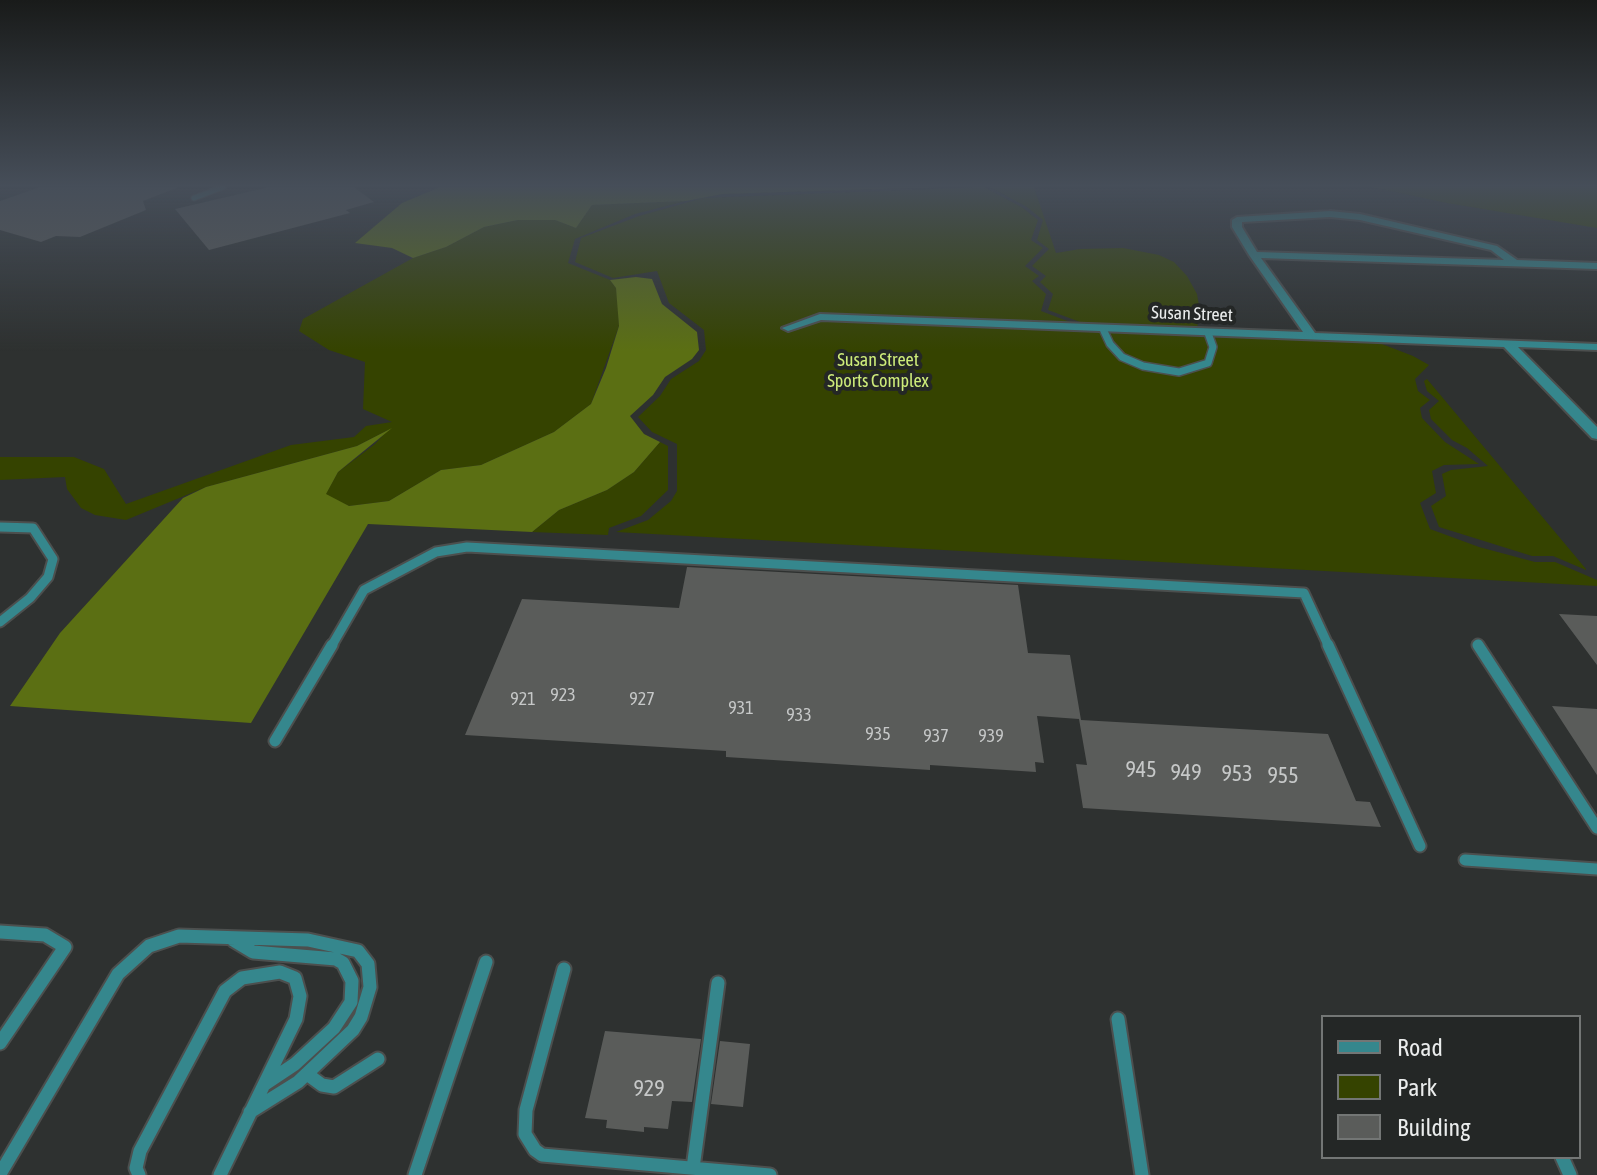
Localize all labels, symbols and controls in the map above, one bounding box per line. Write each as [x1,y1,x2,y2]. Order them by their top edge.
street label: Susan Street [1151,302,1233,326]
park label: Susan Street Sports Complex [827,349,929,392]
house number: 923 [550,684,576,706]
house number: 921 [510,688,536,710]
house number: 927 [629,688,655,710]
house number: 931 [728,697,754,719]
house number: 933 [786,704,812,726]
house number: 935 [865,723,891,745]
house number: 937 [923,725,949,747]
house number: 939 [978,725,1004,747]
house number: 945 [1125,757,1157,783]
house number: 949 [1170,760,1202,786]
house number: 953 [1221,761,1253,787]
house number: 955 [1267,763,1299,789]
legend [1321,1015,1581,1159]
text: Road [1397,1034,1443,1061]
text: Park [1397,1074,1437,1101]
house number: 929 [633,1076,665,1102]
text: Building [1397,1114,1470,1141]

